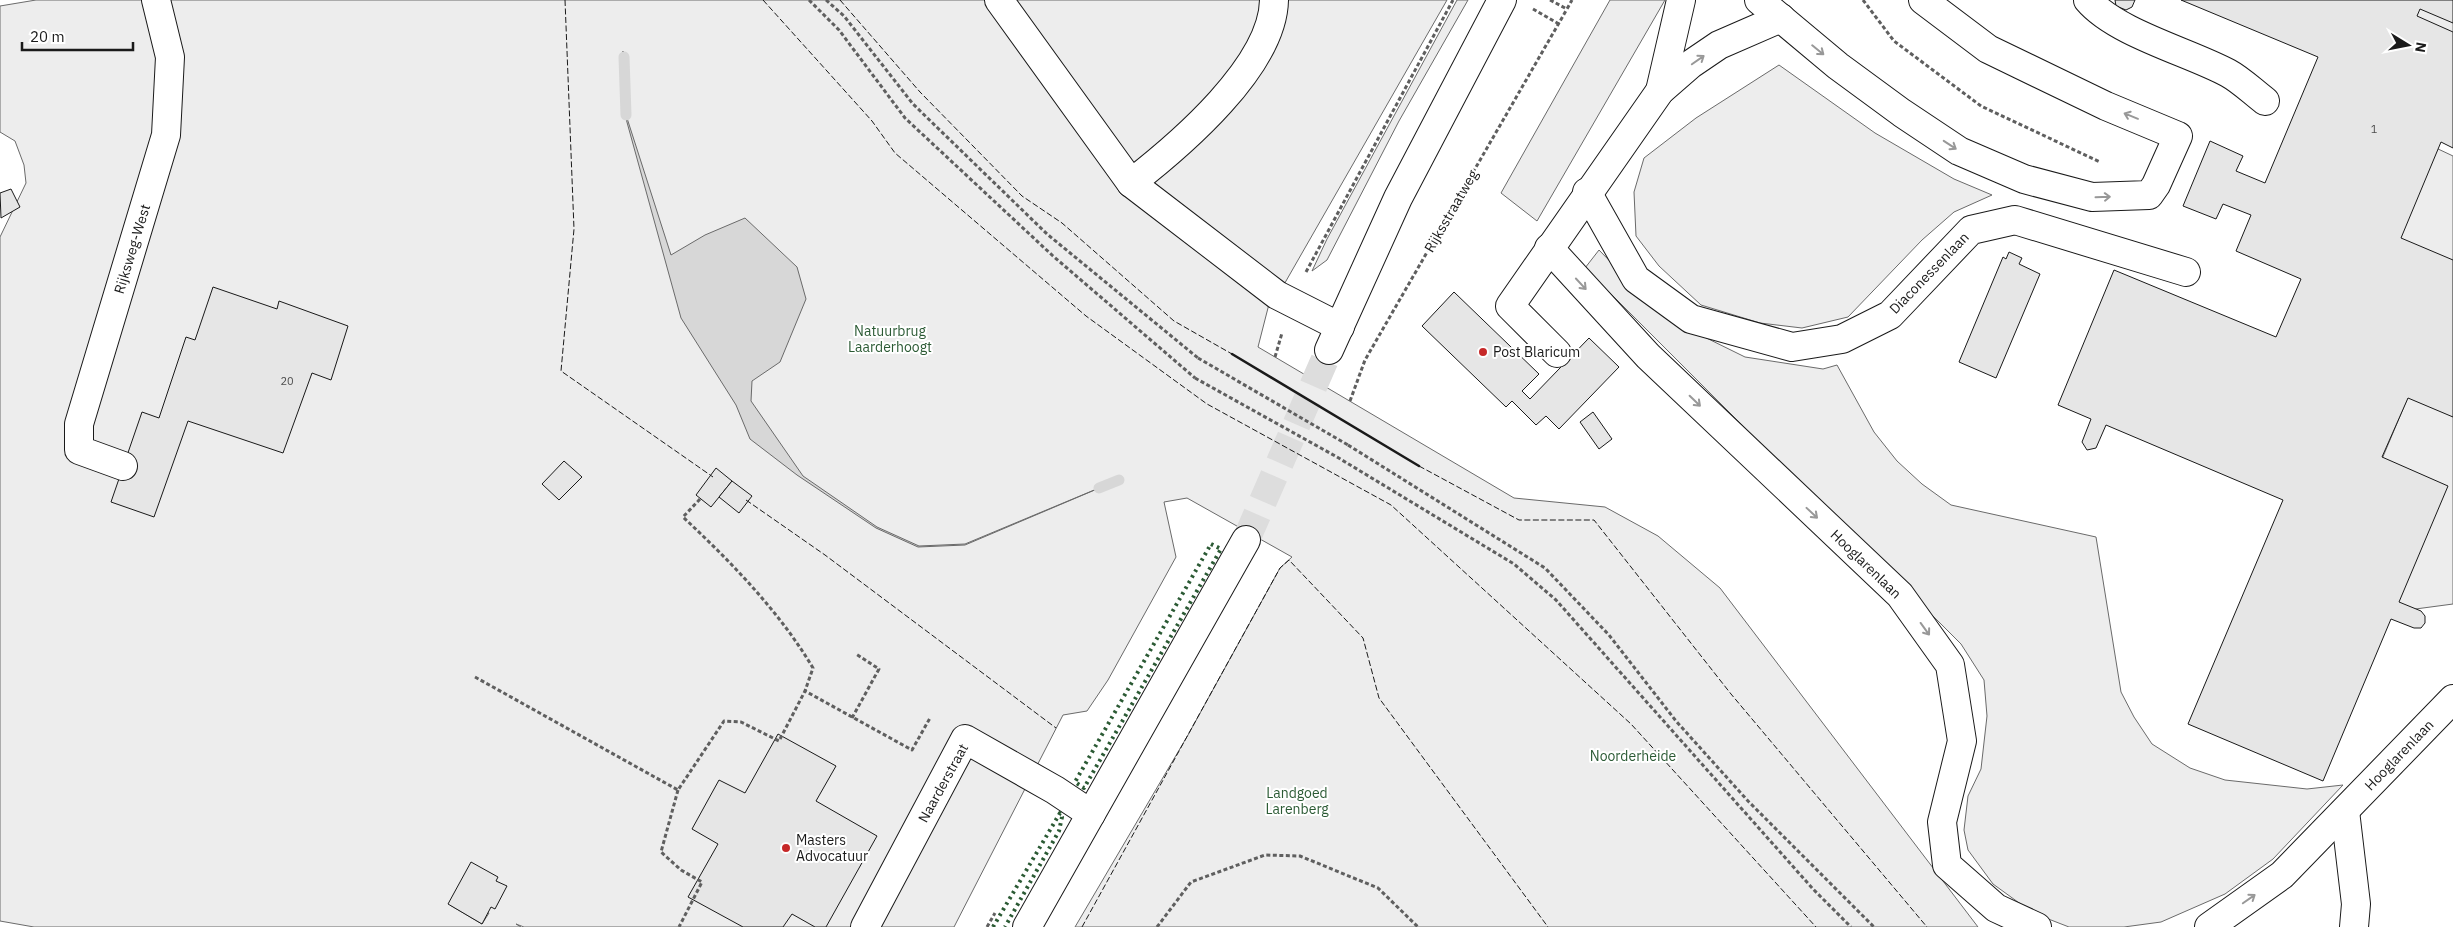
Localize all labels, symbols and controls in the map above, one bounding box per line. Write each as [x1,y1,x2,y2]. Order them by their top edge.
scale bar [22,20,134,52]
north arrow [2383,20,2433,70]
text: 20 m [30,27,65,46]
text: N [2411,41,2431,54]
one-way arrow [1812,45,1825,56]
one-way arrow [1690,55,1704,65]
one-way arrow [2124,111,2139,120]
house number: 1 [2371,122,2378,136]
one-way arrow [1943,140,1957,150]
street label: Rijksstraatweg [1420,166,1482,255]
one-way arrow [2095,192,2111,201]
street label: Rijksweg-West [110,202,154,296]
street label: Diaconessenlaan [1885,228,1973,318]
one-way arrow [1575,278,1587,291]
park label: Natuurbrug Laarderhoogt [848,322,932,356]
place label: Post Blaricum [1493,343,1580,361]
marker: Post Blaricum [1477,346,1489,358]
house number: 20 [280,374,294,388]
one-way arrow [1688,395,1701,407]
one-way arrow [1806,507,1818,519]
street label: Hooglarenlaan [1827,526,1905,602]
one-way arrow [1920,622,1930,636]
street label: Hooglarenlaan [2361,716,2437,794]
street label: Naarderstraat [914,740,972,826]
park label: Noorderheide [1590,747,1677,765]
park label: Landgoed Larenberg [1265,784,1329,818]
place label: Masters Advocatuur [796,831,868,865]
marker: Masters Advocatuur [780,842,792,854]
one-way arrow [2242,894,2256,904]

